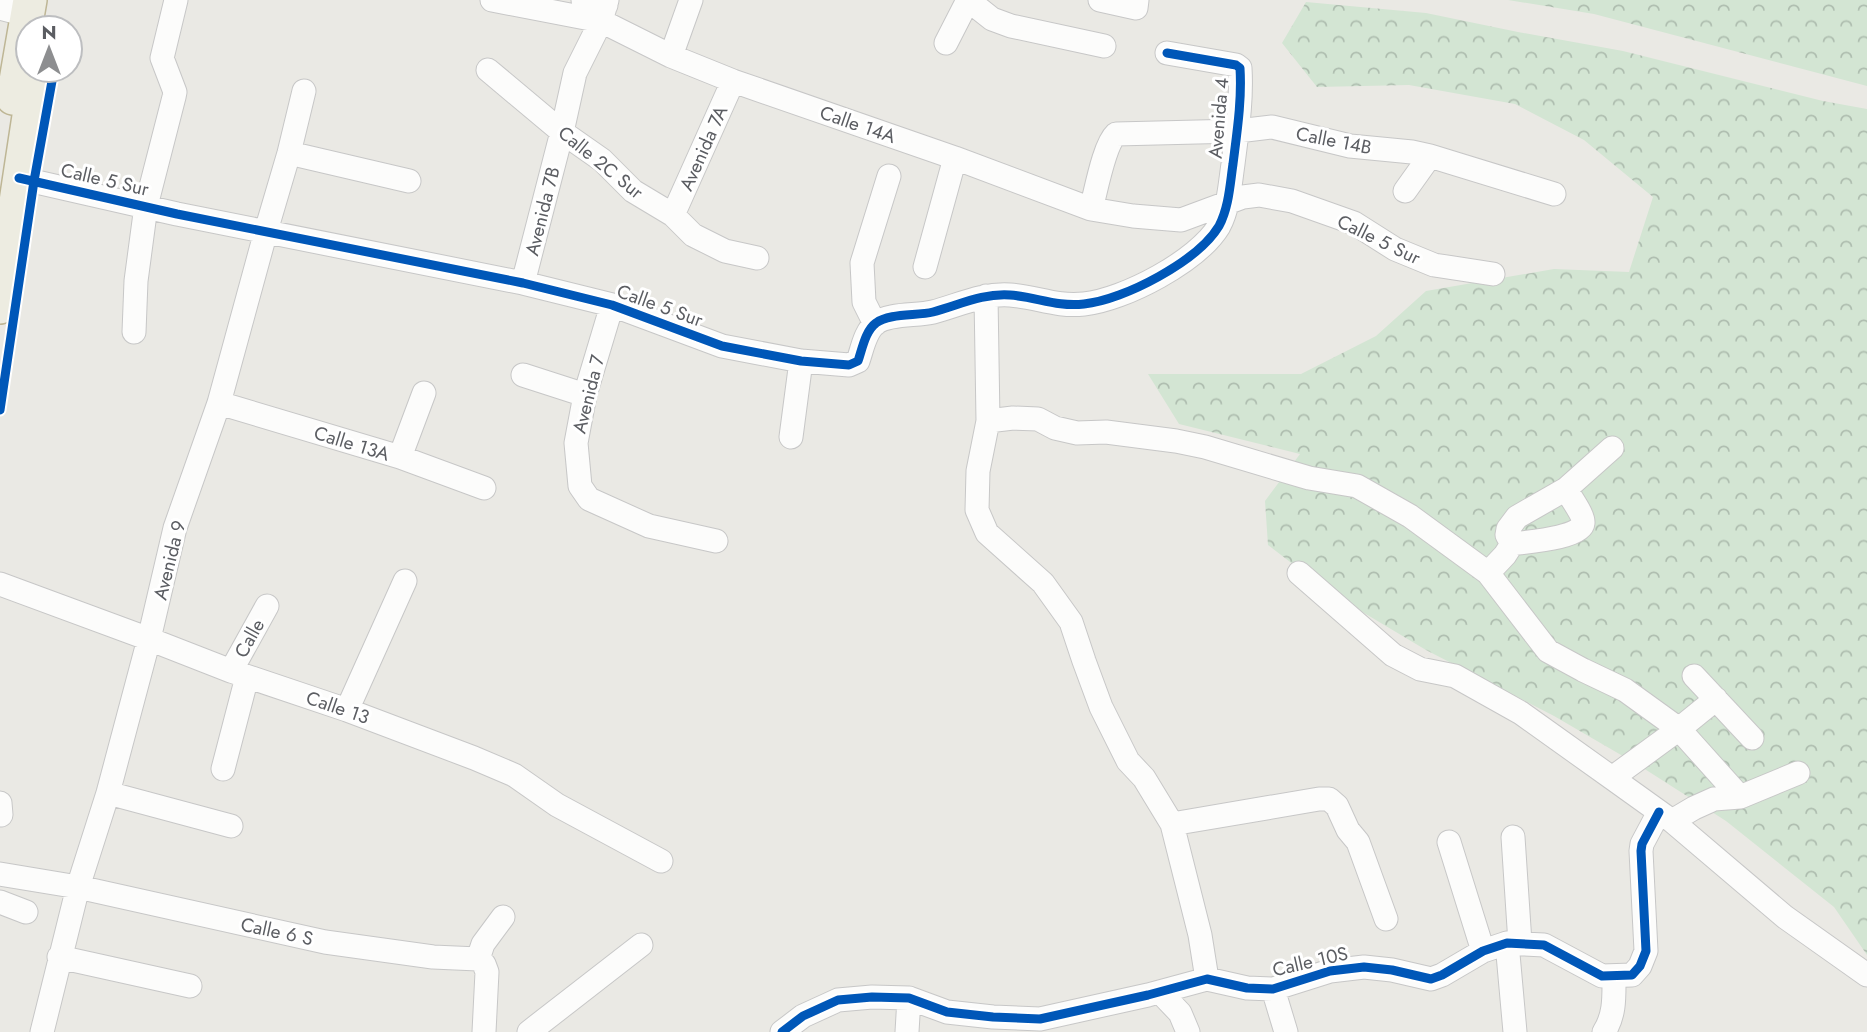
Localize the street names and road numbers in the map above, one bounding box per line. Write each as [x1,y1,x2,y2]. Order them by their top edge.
street label: Avenida 4 [1202,76,1235,160]
street label: Calle 14A [816,99,900,150]
street label: Avenida 7A [673,101,734,195]
street label: Calle 2C Sur [552,120,650,206]
street label: Calle 14B [1294,120,1374,161]
street label: Calle 5 Sur [58,156,152,203]
street label: Avenida 7B [518,164,567,258]
street label: Calle 5 Sur [1333,208,1425,271]
street label: Calle 5 Sur [613,277,707,334]
street label: Avenida 7 [566,352,611,436]
street label: Calle 13A [311,419,393,468]
street label: Avenida 9 [147,518,192,603]
street label: Calle [228,614,271,663]
street label: Calle 13 [303,684,373,731]
street label: Calle 6 S [238,911,316,952]
street label: Calle 10S [1270,940,1351,983]

